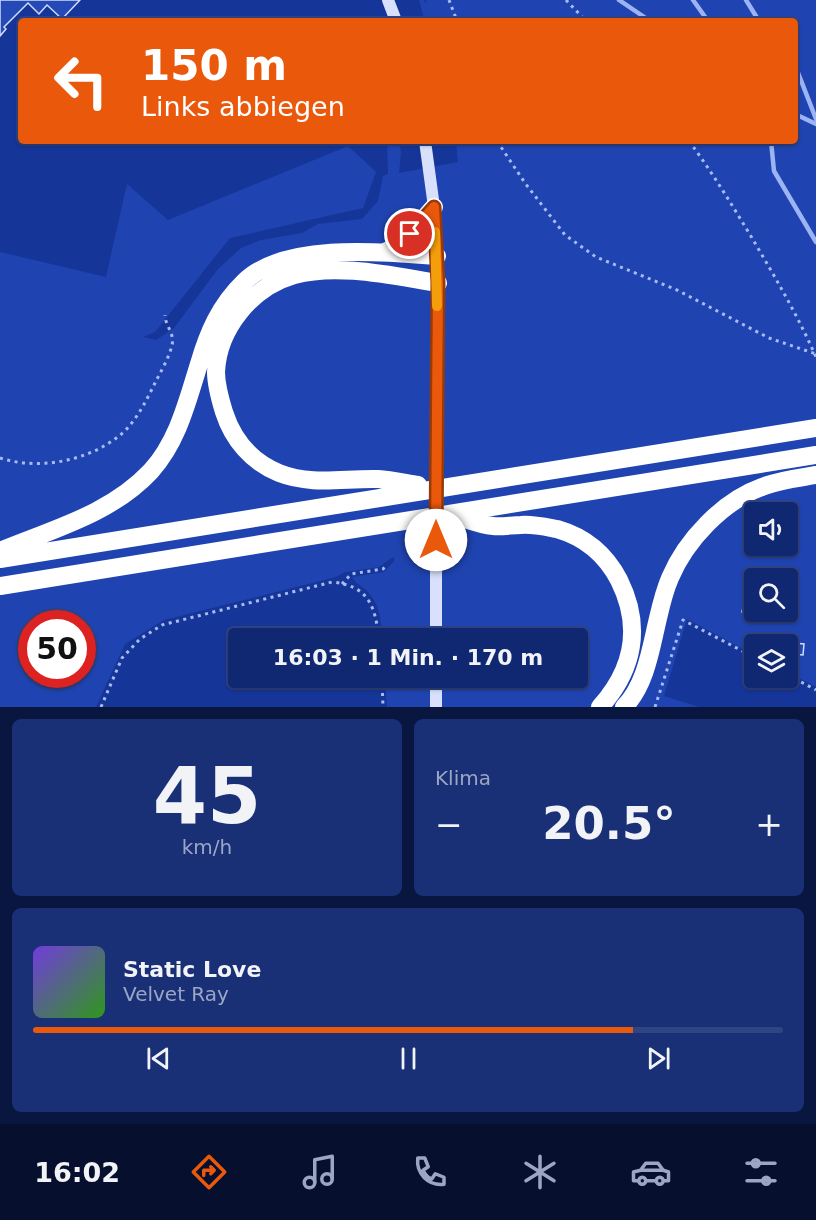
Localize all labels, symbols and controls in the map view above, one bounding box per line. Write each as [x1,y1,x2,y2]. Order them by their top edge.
text: 150 m [141,41,287,90]
icon: left [42,42,120,120]
text: Links abbiegen [141,91,345,122]
pin [384,208,435,259]
icon: arrive [393,217,426,250]
map controls [744,502,798,688]
button: sound [744,502,798,556]
position arrow [404,508,468,572]
button: search [744,568,798,622]
speed limit sign: 50 [18,610,96,688]
button: layers [744,634,798,688]
text: 16:03 · 1 Min. · 170 m [273,645,543,670]
text: 45 [153,751,261,841]
text: Klima [435,766,491,790]
text: 20.5° [542,797,676,850]
text: − [435,805,463,844]
text: + [755,805,783,844]
text: km/h [182,835,232,859]
text: Static Love [123,957,261,982]
text: Velvet Ray [123,982,229,1006]
icon: previous [142,1042,175,1075]
icon: pause [392,1042,425,1075]
icon: next [642,1042,675,1075]
icon: directions [188,1151,230,1193]
icon: music [299,1151,341,1193]
icon: phone [409,1151,451,1193]
icon: climate [519,1151,561,1193]
icon: car [630,1151,672,1193]
icon: filters [740,1151,782,1193]
text: 16:02 [34,1157,120,1188]

